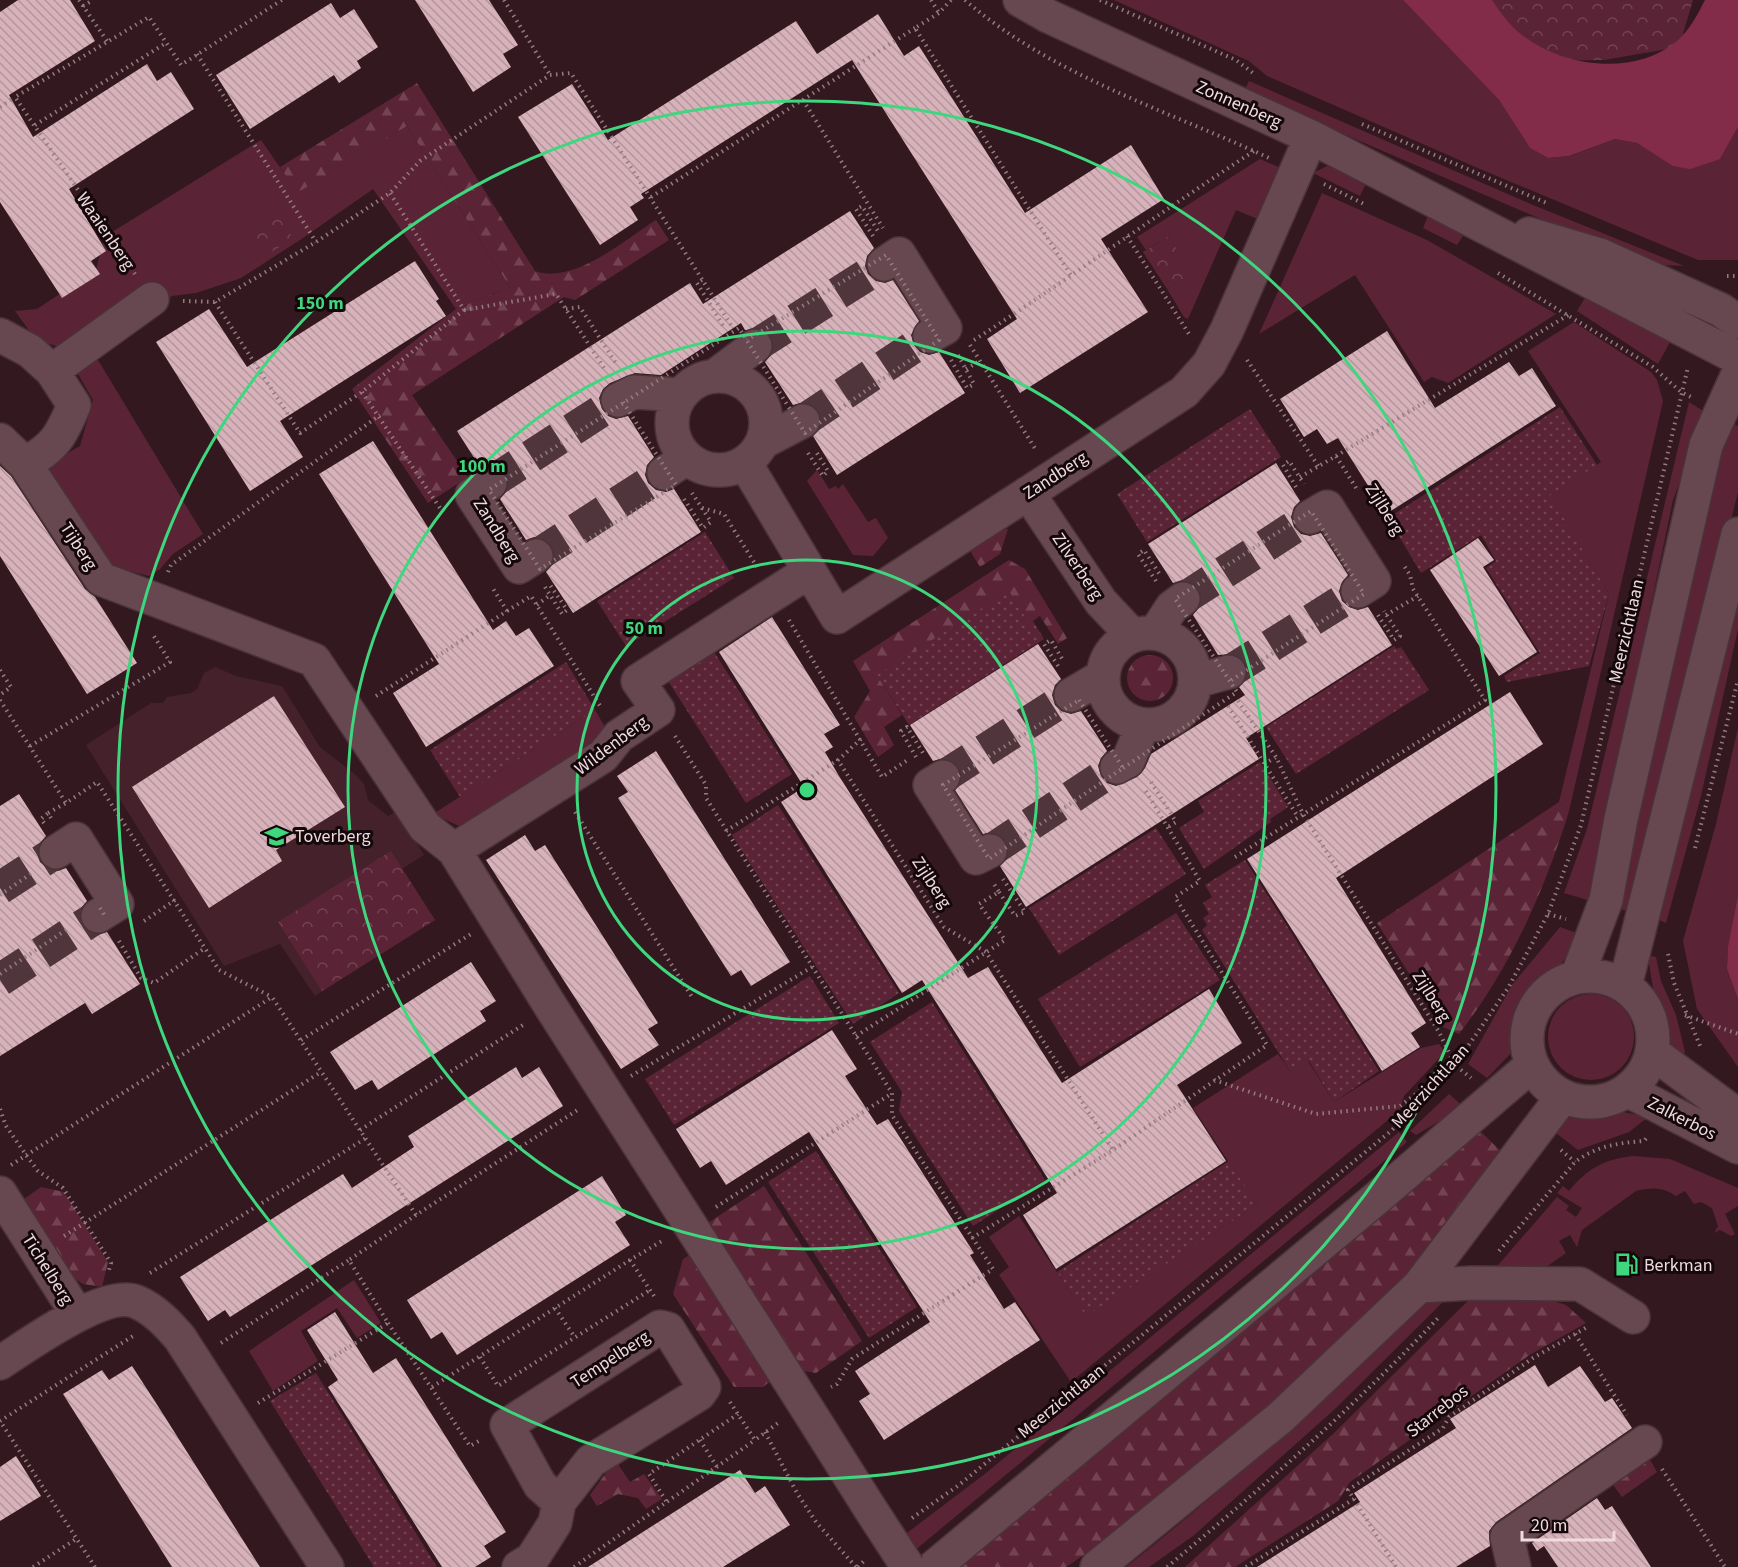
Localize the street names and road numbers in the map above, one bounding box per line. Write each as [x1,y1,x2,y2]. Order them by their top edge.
street label: Zonnenberg [1192,74,1286,134]
street label: Waaienberg [70,187,141,275]
street label: Zandberg [1018,445,1092,506]
street label: Zijlberg [1359,478,1410,540]
street label: Zandberg [467,493,526,568]
street label: Tijberg [54,517,103,575]
street label: Zilverberg [1046,528,1109,605]
street label: Meerzichtlaan [1602,577,1651,686]
street label: Wildenberg [569,710,653,781]
street label: Zijlberg [906,851,958,913]
street label: Zijlberg [1406,965,1457,1027]
street label: Meerzichtlaan [1386,1039,1475,1134]
street label: Zalkerbos [1643,1090,1720,1146]
street label: Tichelberg [16,1229,79,1310]
street label: Tempelberg [566,1324,655,1394]
street label: Meerzichtlaan [1012,1358,1110,1444]
street label: Starrebos [1401,1379,1474,1444]

